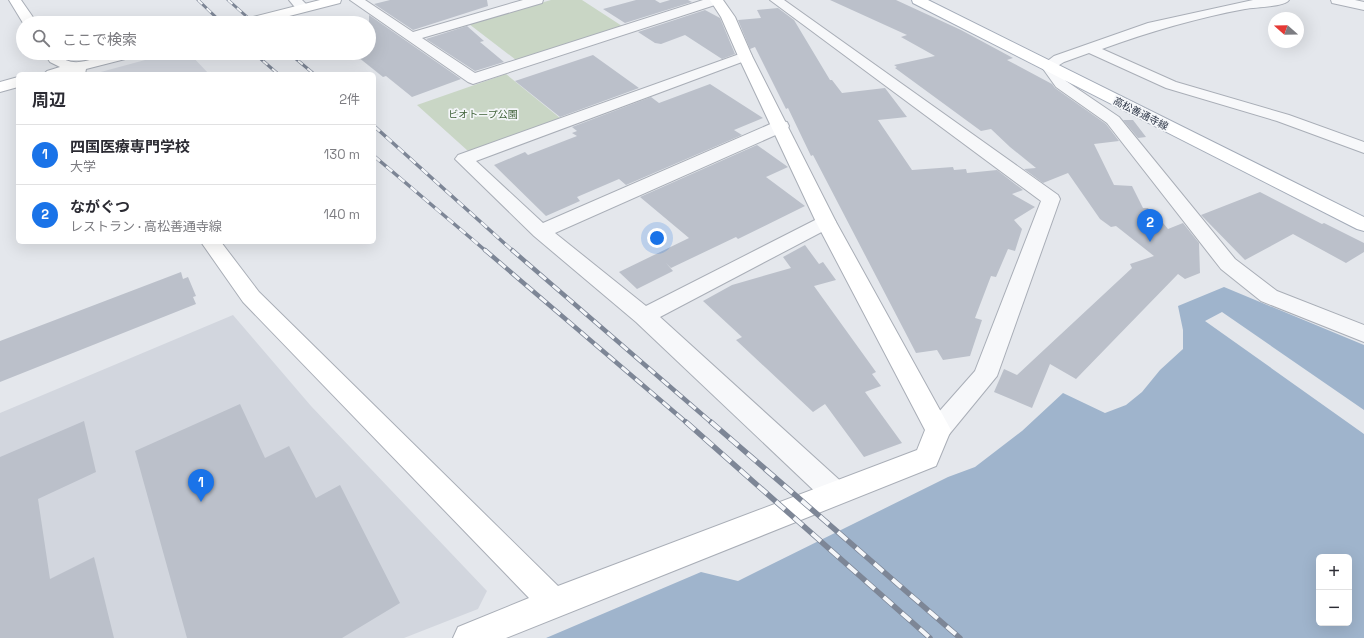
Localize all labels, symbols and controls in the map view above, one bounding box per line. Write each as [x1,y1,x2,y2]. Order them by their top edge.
north arrow [1268,12,1304,48]
search box [16,16,376,60]
icon: search [30,27,52,49]
text: ここで検索 [62,30,137,49]
text: 周辺 [32,89,66,111]
text: 2件 [339,91,360,108]
street label: 高松善通寺線 [1111,94,1170,133]
park label: ビオトープ公園 [448,108,518,121]
text: 四国医療専門学校 [70,137,190,156]
text: 1 [42,146,48,163]
text: 130 m [324,146,360,163]
text: 大学 [70,158,96,175]
text: ながぐつ [70,197,130,216]
text: 2 [41,206,49,223]
text: 140 m [324,206,360,223]
pin: 2 [1137,209,1163,242]
text: レストラン · 高松善通寺線 [70,218,222,235]
your location [647,228,667,248]
pin: 1 [188,469,214,502]
map controls [1316,554,1352,626]
button: + [1316,554,1352,590]
button: − [1316,590,1352,626]

